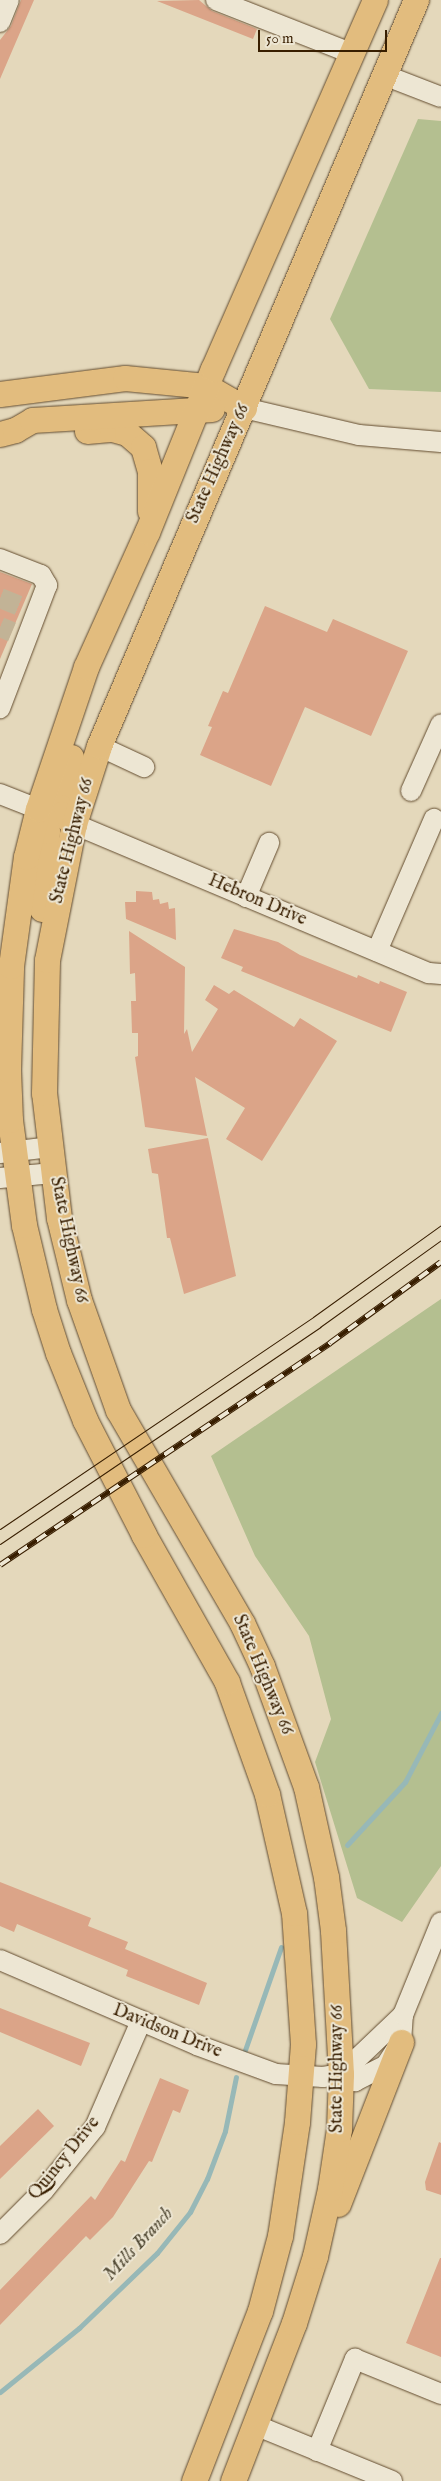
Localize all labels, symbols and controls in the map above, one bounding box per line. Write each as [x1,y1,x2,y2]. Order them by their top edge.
scale bar [261,20,390,52]
text: 50 m [266,29,294,48]
street label: State Highway 66 [183,401,255,527]
street label: State Highway 66 [47,776,99,906]
street label: Hebron Drive [205,871,309,931]
street label: State Highway 66 [44,1175,92,1305]
street label: State Highway 66 [227,1612,297,1738]
street label: Davidson Drive [109,2000,225,2064]
street label: State Highway 66 [327,2005,349,2133]
street label: Quincy Drive [25,2113,105,2205]
water label: Mills Branch [99,2204,179,2286]

